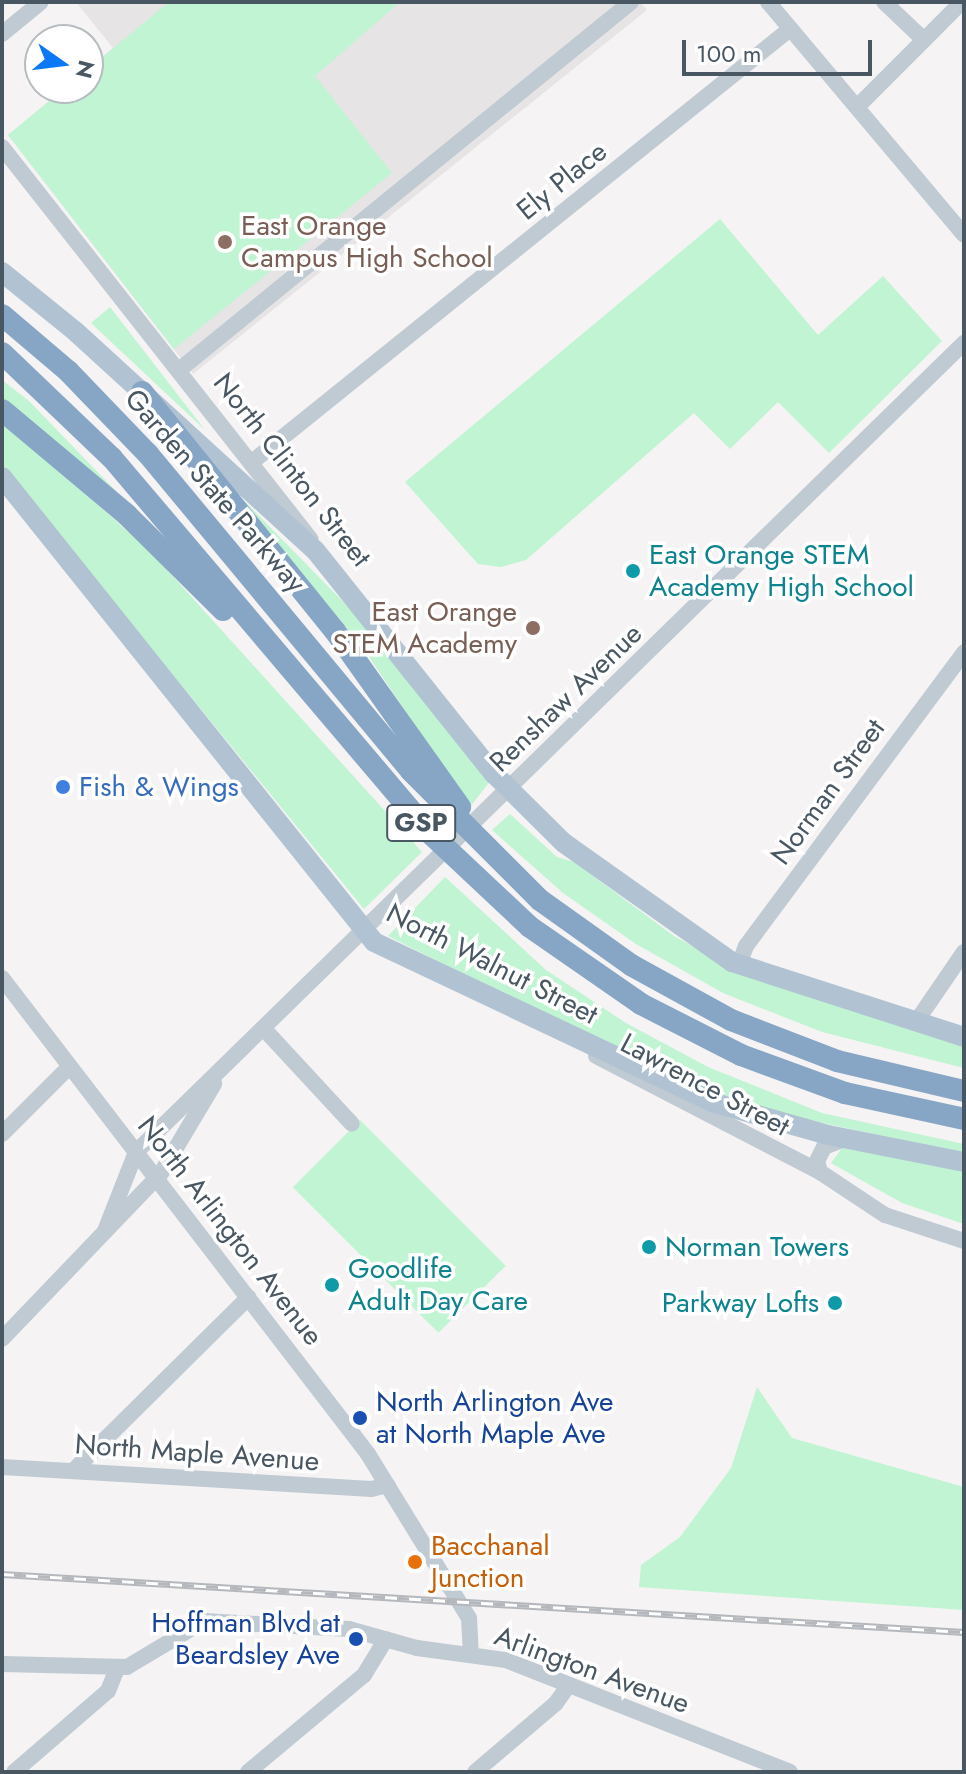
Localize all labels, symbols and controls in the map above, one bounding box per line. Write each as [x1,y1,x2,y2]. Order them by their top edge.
north arrow [24,24,104,104]
scale bar [686,24,876,74]
text: 100 m [696,36,762,71]
text: N [68,57,103,82]
street label: Ely Place [510,135,614,227]
place label: East Orange Campus High School [241,209,493,275]
marker: East Orange Campus High School [216,233,234,251]
street label: North Clinton Street [206,367,378,573]
street label: Garden State Parkway [118,382,312,600]
place label: East Orange STEM Academy High School [649,538,914,604]
marker: East Orange STEM Academy High School [624,562,642,580]
place label: East Orange STEM Academy [332,595,517,661]
street label: Renshaw Avenue [483,617,649,779]
marker: East Orange STEM Academy [524,619,542,637]
street label: Norman Street [764,713,892,871]
place label: Fish & Wings [79,770,239,804]
marker: Fish & Wings [54,778,72,796]
road number: GSP [385,801,457,845]
street label: North Walnut Street [381,896,603,1032]
street label: Lawrence Street [615,1026,795,1144]
street label: North Arlington Avenue [130,1110,330,1352]
place label: Norman Towers [665,1230,849,1264]
marker: Norman Towers [640,1238,658,1256]
place label: Goodlife Adult Day Care [348,1252,528,1318]
marker: Goodlife Adult Day Care [323,1276,341,1294]
place label: Parkway Lofts [662,1286,819,1320]
marker: Parkway Lofts [826,1294,844,1312]
place label: North Arlington Ave at North Maple Ave [376,1385,613,1451]
marker: North Arlington Ave at North Maple Ave [351,1409,369,1427]
street label: North Maple Avenue [74,1428,320,1478]
place label: Bacchanal Junction [431,1529,550,1595]
marker: Bacchanal Junction [406,1553,424,1571]
place label: Hoffman Blvd at Beardsley Ave [151,1606,340,1672]
street label: Arlington Avenue [490,1619,694,1721]
marker: Hoffman Blvd at Beardsley Ave [347,1630,365,1648]

